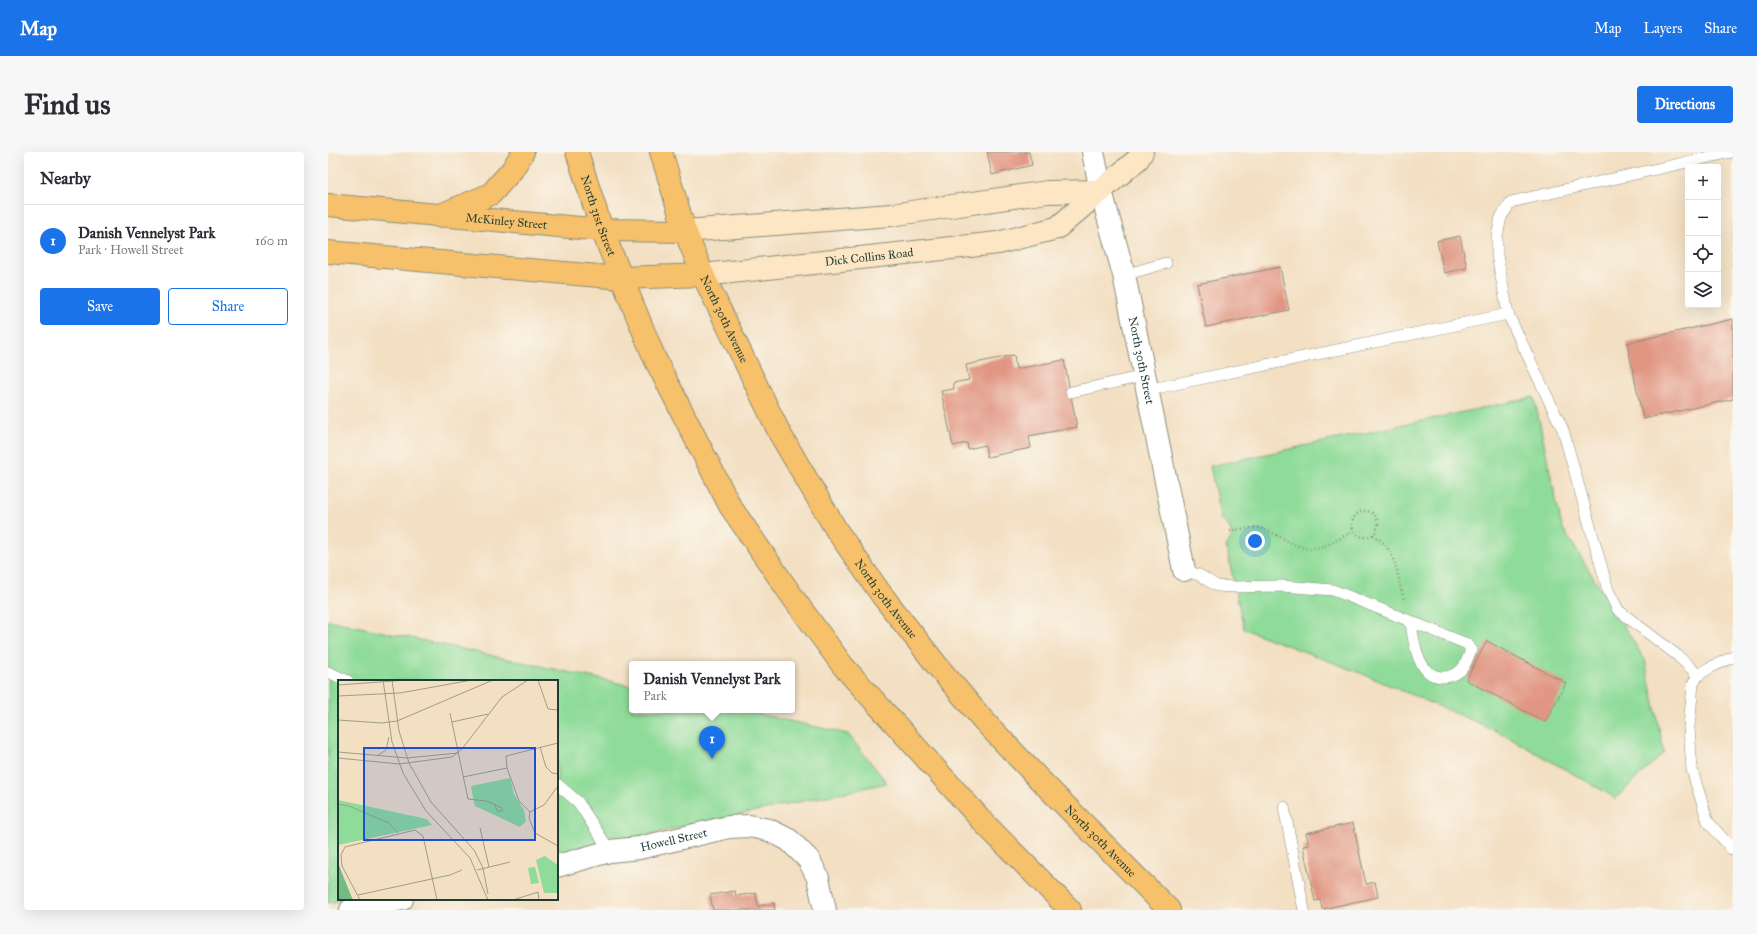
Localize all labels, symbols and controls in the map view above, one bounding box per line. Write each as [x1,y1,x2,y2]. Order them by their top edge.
text: Map [20,17,57,40]
text: Map [1594,20,1622,37]
text: Layers [1644,20,1682,37]
text: Share [1704,20,1737,37]
button: Directions [1637,86,1733,123]
text: Find us [24,87,110,122]
map controls [1685,164,1721,308]
button: + [1685,164,1721,200]
text: Nearby [40,168,91,189]
street label: North 31st Street [578,173,619,259]
button: − [1685,200,1721,236]
street label: McKinley Street [465,211,548,232]
text: Danish Vennelyst Park [78,224,216,242]
text: 1 [50,233,56,249]
text: 160 m [255,233,288,249]
button: locate [1685,236,1721,272]
text: Park · Howell Street [78,242,184,258]
street label: Dick Collins Road [824,245,914,269]
button: layers [1685,272,1721,308]
street label: North 30th Avenue [697,273,751,365]
button: Save [40,288,160,325]
button: Share [168,288,288,325]
street label: North 30th Street [1126,315,1157,406]
your location [1245,531,1265,551]
street label: North 30th Avenue [852,556,920,641]
popup [629,661,795,713]
text: Danish Vennelyst Park [643,670,781,688]
inset map [338,680,558,900]
text: Park [643,688,667,704]
pin: 1 [699,726,725,759]
street label: North 30th Avenue [1062,802,1139,880]
street label: Howell Street [639,825,709,854]

